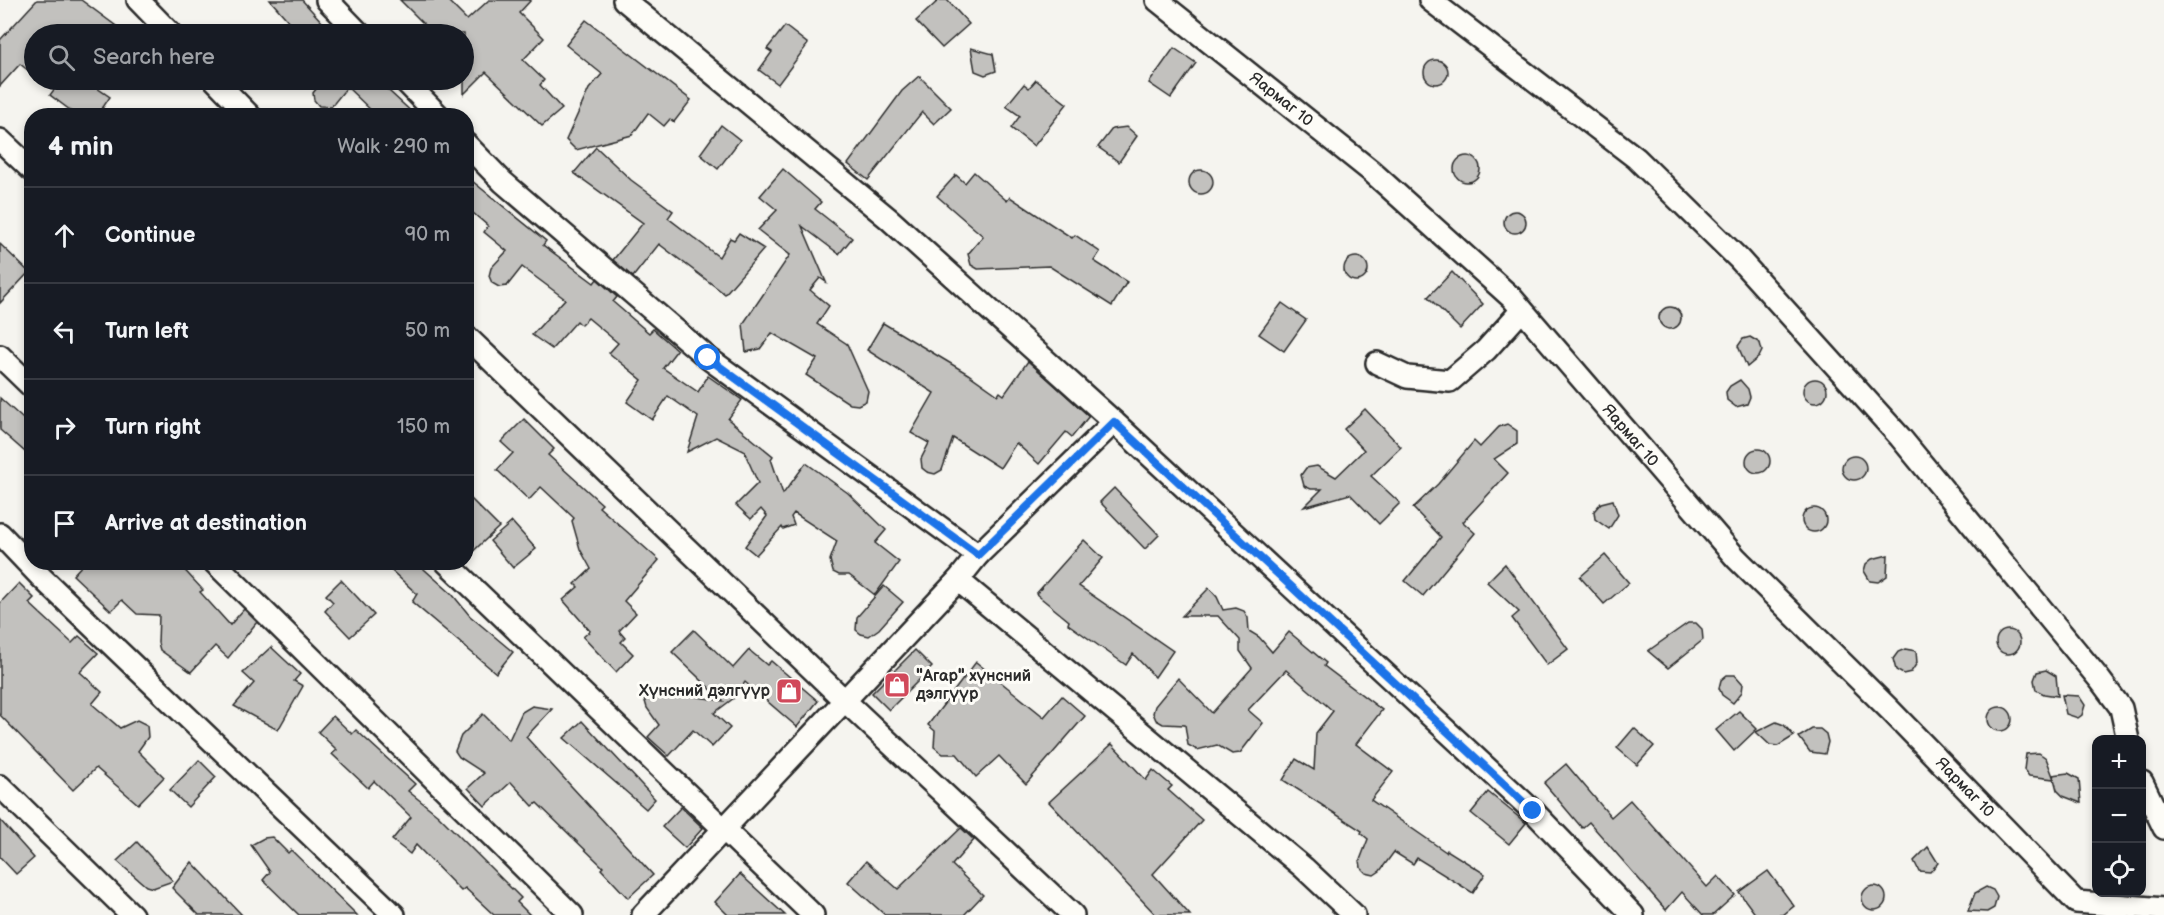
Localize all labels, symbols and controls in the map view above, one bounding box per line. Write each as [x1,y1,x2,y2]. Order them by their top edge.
search box [24,24,474,90]
icon: search [45,41,78,74]
text: Search here [93,44,215,71]
street label: Яармаг 10 [1246,68,1317,130]
text: 4 min [48,132,113,163]
text: Walk · 290 m [337,135,450,159]
icon: ahead [48,219,81,252]
text: Continue [105,222,195,249]
text: 90 m [405,223,450,247]
icon: left [48,315,81,348]
text: Turn left [105,318,189,345]
text: 50 m [405,319,450,343]
route start [694,344,720,370]
street label: Яармаг 10 [1598,400,1662,470]
icon: right [48,411,81,444]
text: Turn right [105,414,201,441]
text: 150 m [397,415,450,439]
icon: arrive [48,507,81,540]
text: Arrive at destination [105,510,307,537]
place label: "Агар" хүнсний дэлгүүр [915,667,1031,704]
shop icon: "Агар" хүнсний дэлгүүр [882,670,912,700]
shop icon: Хүнсний дэлгүүр [774,676,804,706]
place label: Хүнсний дэлгүүр [638,682,771,701]
map controls [2092,735,2146,897]
button: + [2092,735,2146,789]
street label: Яармаг 10 [1932,753,1998,821]
button: − [2092,789,2146,843]
route end [1519,797,1545,823]
button: locate [2092,843,2146,897]

